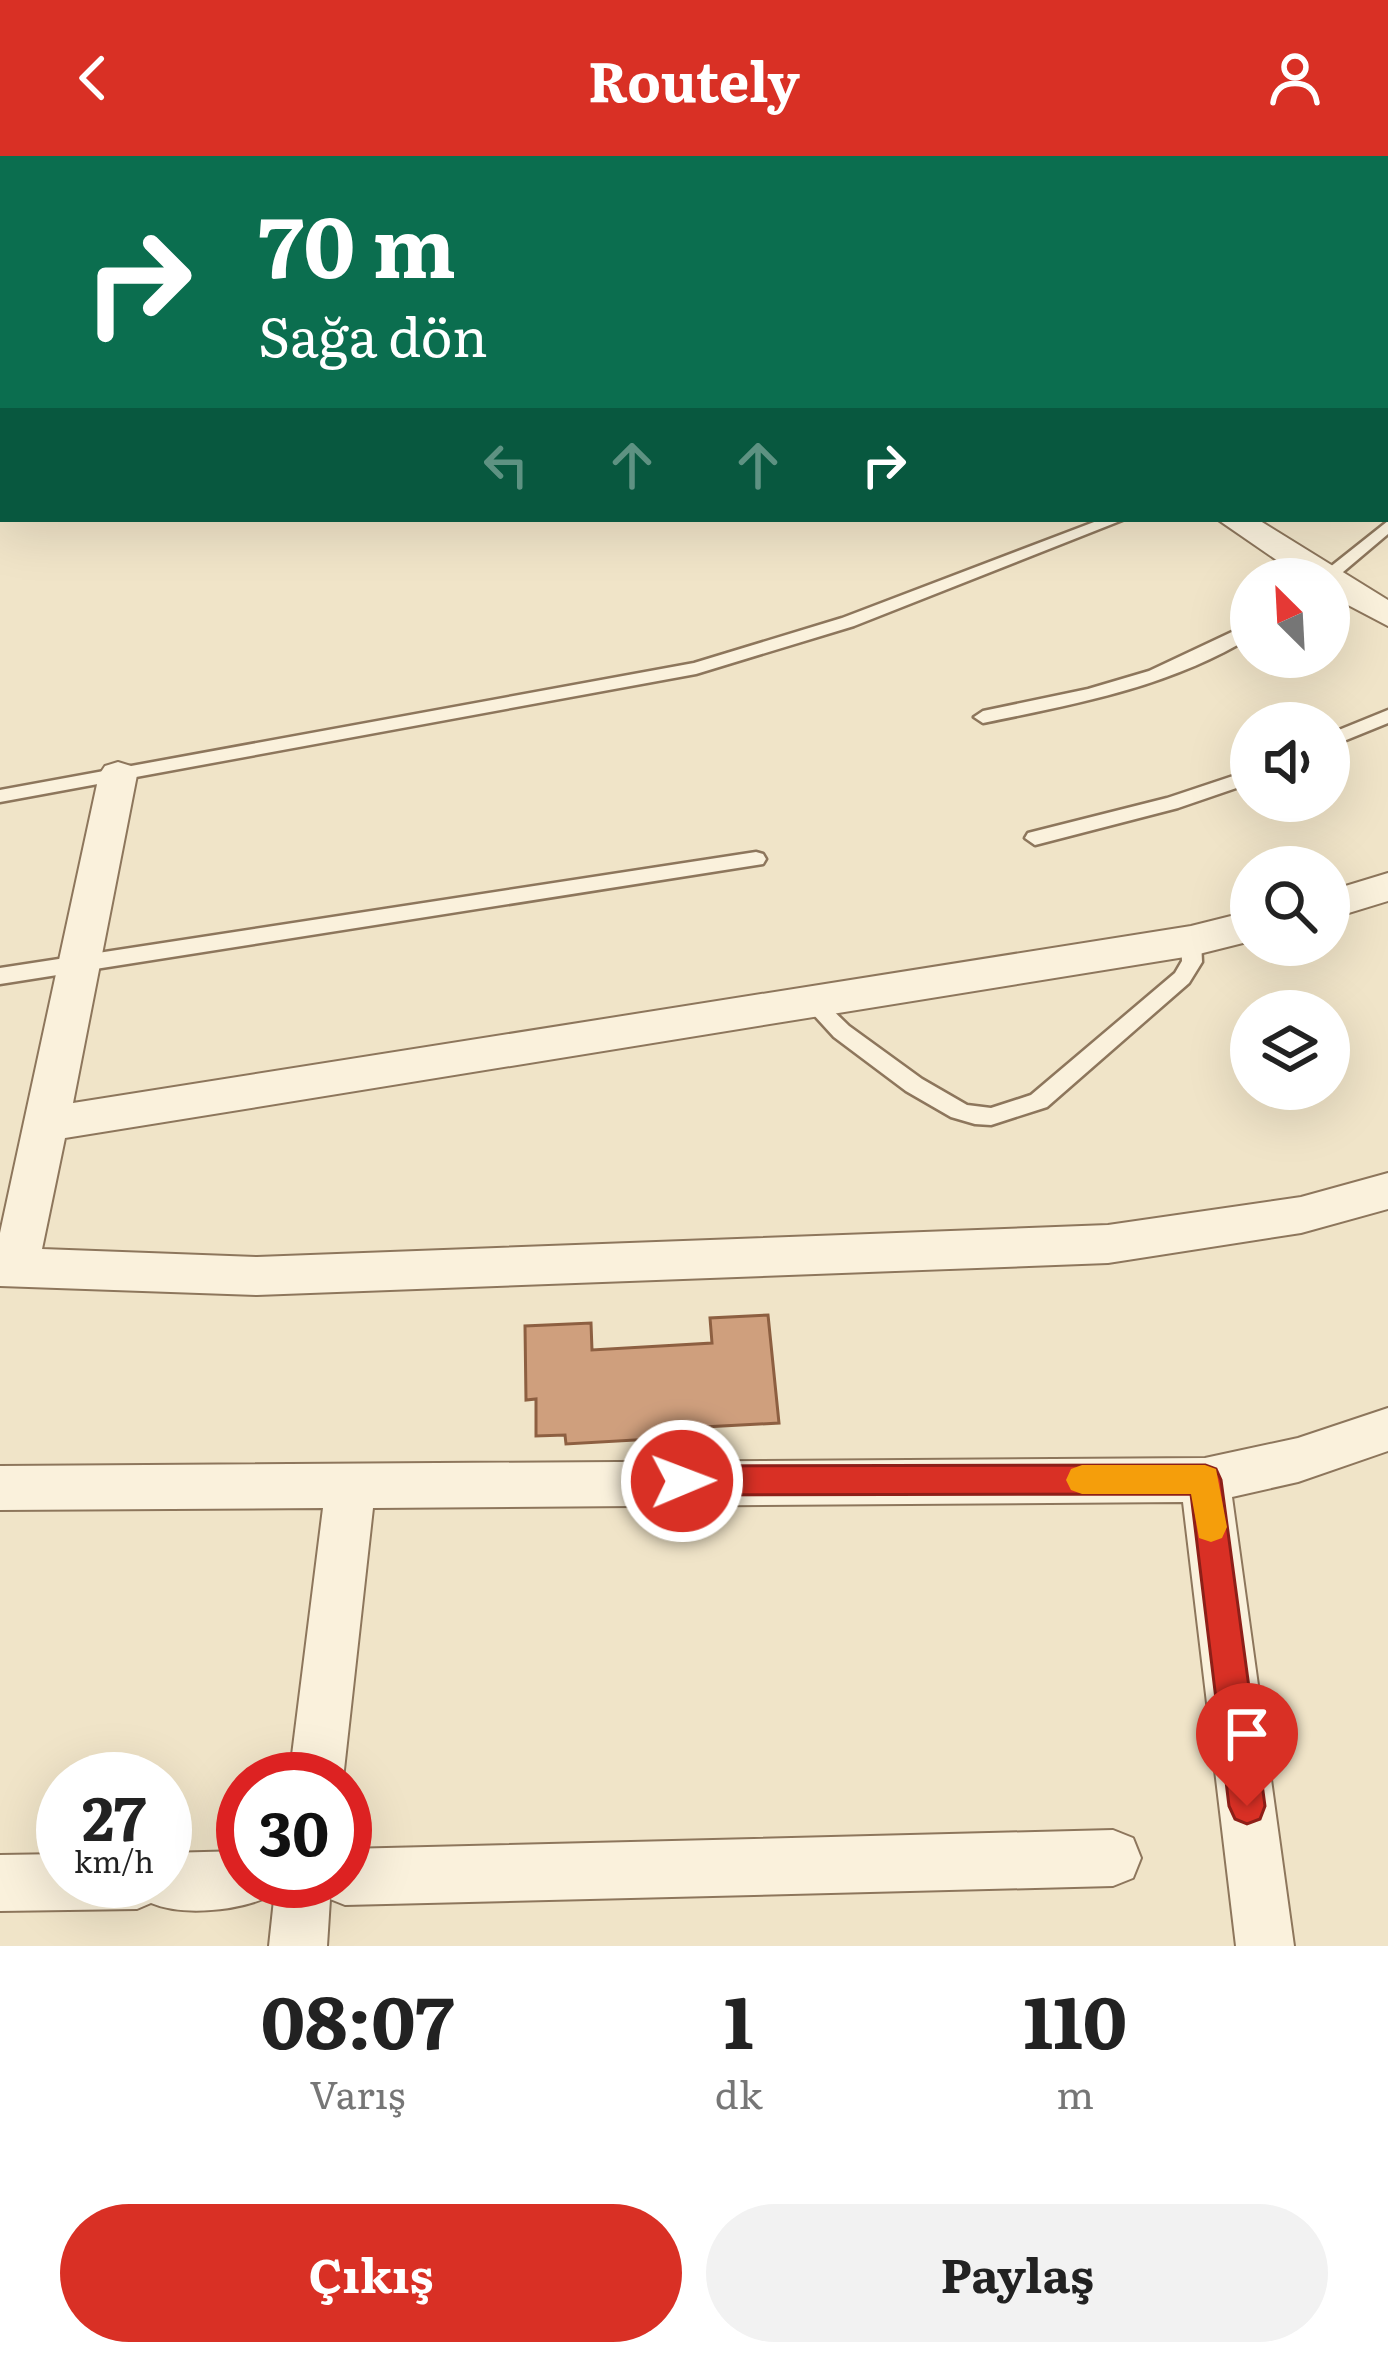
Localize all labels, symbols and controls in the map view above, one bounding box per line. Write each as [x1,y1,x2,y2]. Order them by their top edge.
text: Routely [588,38,800,119]
icon: back [60,45,126,111]
icon: person [1262,45,1328,111]
text: 70 m [258,179,456,304]
icon: right [60,204,216,360]
text: Sağa dön [258,293,488,374]
icon: left [473,432,539,498]
icon: ahead [599,432,665,498]
icon: ahead [725,432,791,498]
icon: right [851,432,917,498]
north arrow [1230,558,1350,678]
map controls [1230,558,1350,1110]
button: sound [1230,702,1350,822]
button: search [1230,846,1350,966]
button: layers [1230,990,1350,1110]
position arrow [619,1418,745,1544]
pin [1196,1683,1298,1806]
icon: arrive [1214,1701,1280,1767]
speed limit sign: 30 [216,1752,372,1908]
text: 27 [82,1770,146,1859]
text: km/h [74,1838,154,1882]
text: 08:07 [261,1964,454,2071]
text: 1 [724,1964,754,2071]
text: 110 [1023,1964,1127,2071]
text: Varış [310,2063,405,2121]
text: dk [715,2063,762,2121]
text: m [1056,2063,1094,2121]
button: Çıkış [60,2204,682,2342]
button: Paylaş [706,2204,1328,2342]

